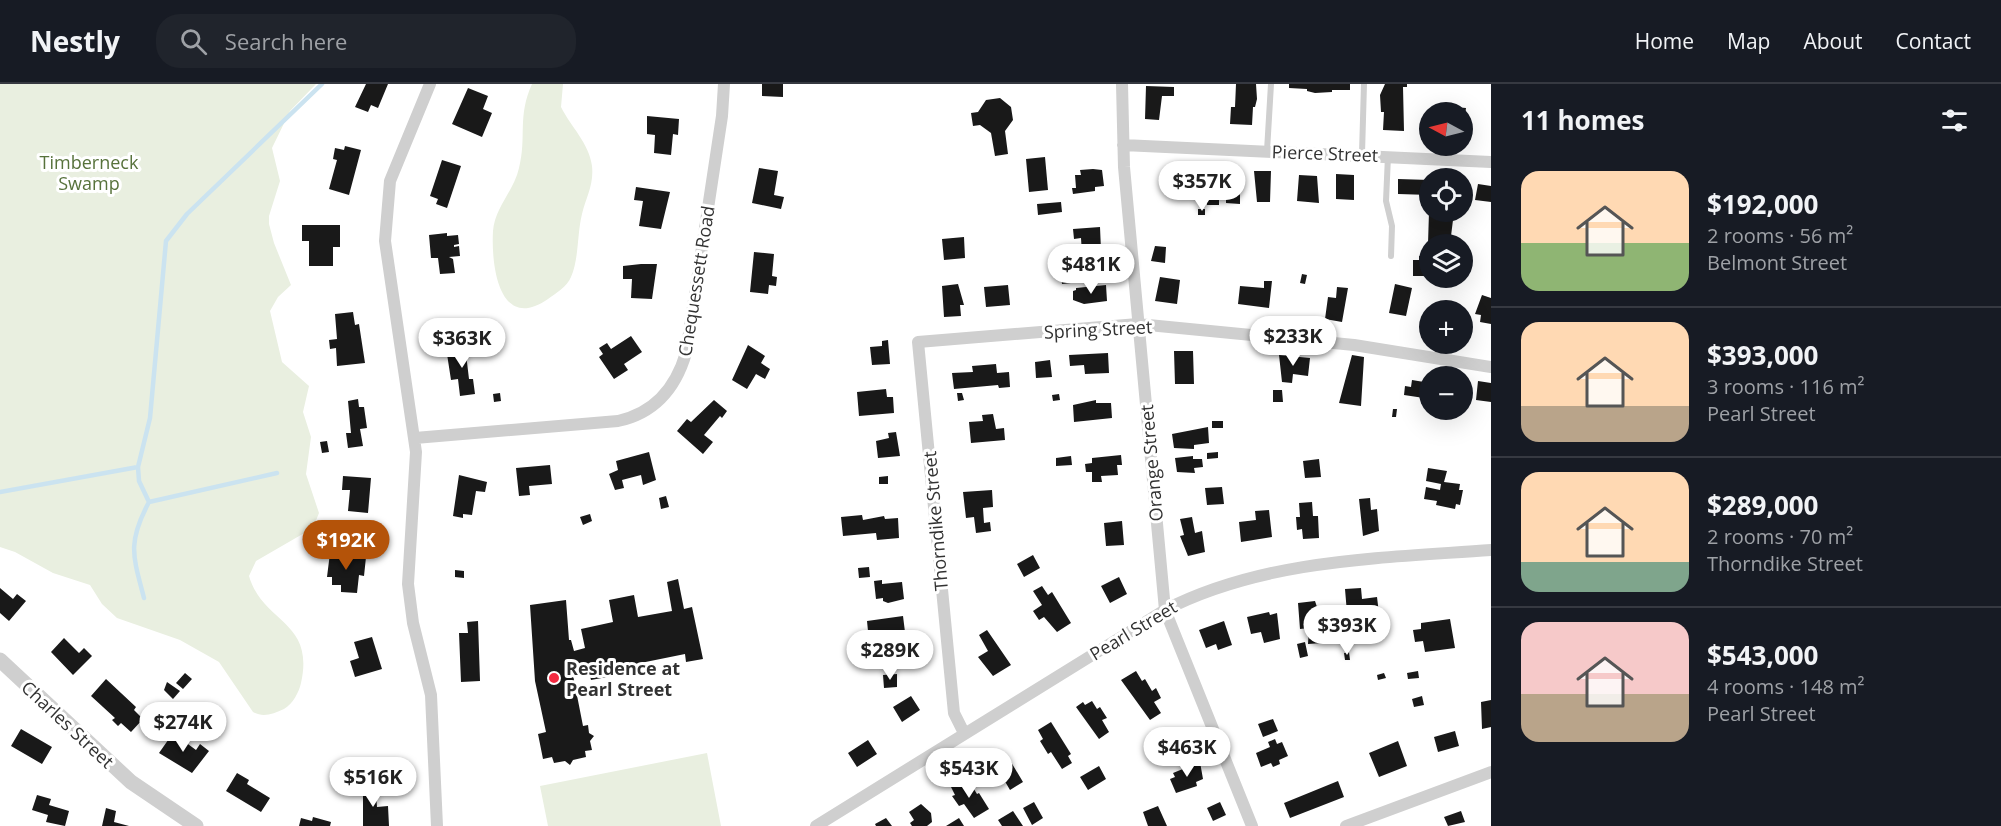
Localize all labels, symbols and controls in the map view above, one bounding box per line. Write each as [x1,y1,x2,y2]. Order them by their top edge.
search box [156,14,576,68]
text: Nestly [30,22,120,60]
icon: search [177,25,210,58]
text: Search here [225,26,347,56]
text: Home [1635,27,1694,55]
text: Map [1727,27,1770,55]
text: About [1803,27,1863,55]
text: Contact [1896,27,1971,55]
north arrow [1419,102,1473,156]
map controls [1419,102,1473,420]
text: 11 homes [1521,102,1645,138]
icon: filters [1938,104,1971,137]
street label: Pierce Street [1271,139,1379,167]
park label: Timberneck Swamp [40,150,139,195]
pin: $357K [1160,161,1244,212]
text: $357K [1172,167,1232,194]
button: locate [1419,168,1473,222]
text: $192,000 [1707,186,1818,222]
icon: home [1569,195,1641,267]
street label: Chequessett Road [672,204,720,358]
text: 2 rooms · 56 m² [1707,222,1853,249]
button: layers [1419,234,1473,288]
pin: $481K [1049,244,1133,295]
text: Belmont Street [1707,249,1847,276]
text: $481K [1061,250,1121,277]
button: + [1419,300,1473,354]
street label: Spring Street [1043,314,1153,344]
pin: $233K [1251,316,1335,367]
pin: $363K [420,318,504,369]
text: $233K [1263,322,1323,349]
text: $363K [432,324,492,351]
text: $393,000 [1707,337,1818,373]
icon: home [1569,346,1641,418]
button: − [1419,366,1473,420]
text: 3 rooms · 116 m² [1707,373,1865,400]
text: Pearl Street [1707,400,1816,427]
street label: Orange Street [1134,404,1168,522]
street label: Thorndike Street [917,450,953,592]
text: $289,000 [1707,487,1818,523]
icon: home [1569,496,1641,568]
pin: $192K [304,520,388,571]
text: 2 rooms · 70 m² [1707,523,1853,550]
text: $192K [316,526,376,553]
text: Thorndike Street [1707,550,1863,577]
street label: Pearl Street [1085,595,1181,665]
pin: $393K [1305,605,1389,656]
text: $393K [1317,611,1377,638]
pin: $289K [848,630,932,681]
text: $289K [860,636,920,663]
text: $543,000 [1707,637,1818,673]
icon: home [1569,646,1641,718]
place label: Residence at Pearl Street [566,656,680,701]
marker: Residence at Pearl Street [547,671,561,685]
text: 4 rooms · 148 m² [1707,673,1865,700]
street label: Charles Street [17,675,119,773]
text: Pearl Street [1707,700,1816,727]
pin: $274K [141,702,225,753]
text: $274K [153,708,213,735]
pin: $463K [1145,727,1229,778]
text: $463K [1157,733,1217,760]
pin: $543K [927,748,1011,799]
text: $543K [939,754,999,781]
pin: $516K [331,757,415,808]
text: $516K [343,763,403,790]

